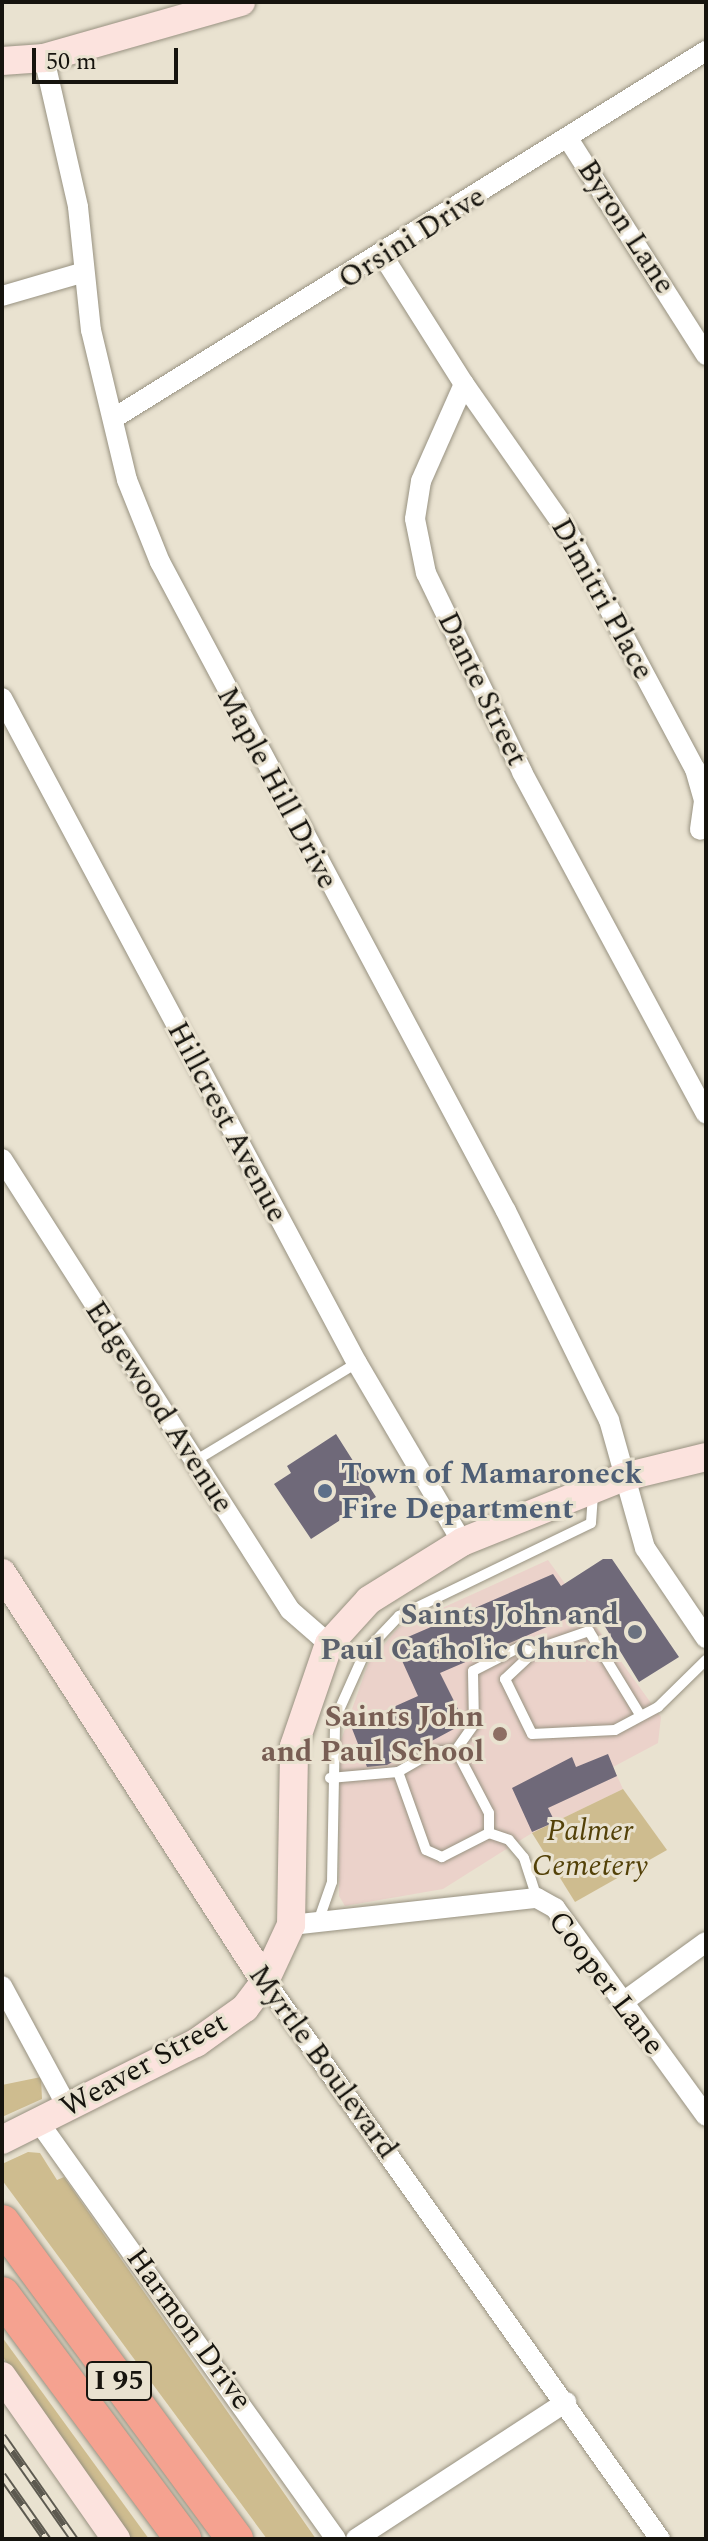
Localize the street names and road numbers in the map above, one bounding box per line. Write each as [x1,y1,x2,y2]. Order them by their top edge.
street label: Byron Lane [569,153,683,301]
street label: Orsini Drive [332,179,492,297]
street label: Dimitri Place [543,512,661,686]
street label: Dante Street [429,606,535,772]
street label: Maple Hill Drive [209,681,345,895]
street label: Hillcrest Avenue [159,1016,295,1228]
street label: Edgewood Avenue [77,1294,241,1520]
street label: Cooper Lane [540,1904,672,2062]
street label: Myrtle Boulevard [241,1958,405,2166]
street label: Weaver Street [54,2004,234,2126]
street label: Harmon Drive [118,2241,260,2417]
road number: I 95 [85,2357,153,2405]

